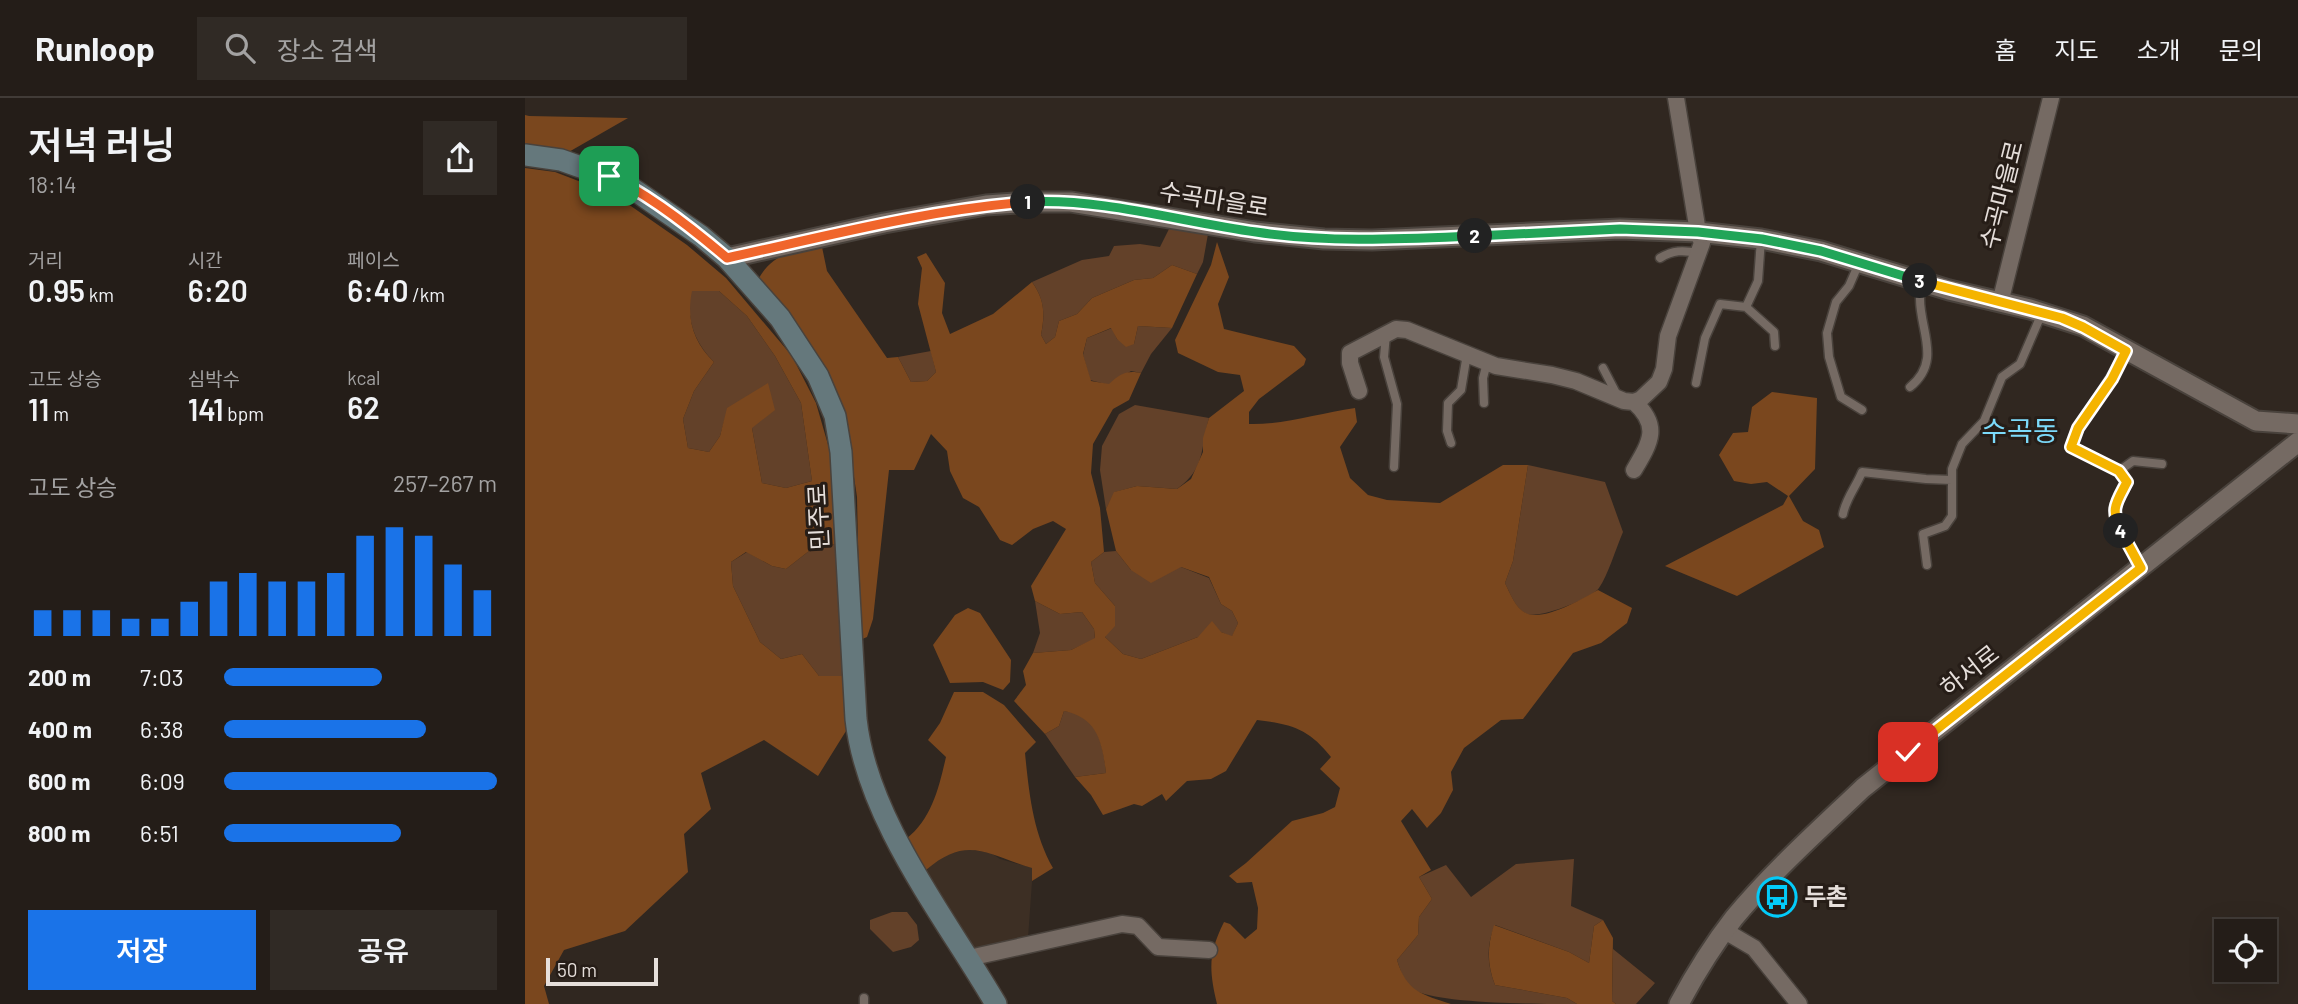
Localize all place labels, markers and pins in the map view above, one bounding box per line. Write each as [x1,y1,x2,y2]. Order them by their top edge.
pin [579,146,639,206]
pin: 1 [1011,184,1045,220]
pin: 2 [1457,218,1493,254]
pin: 3 [1903,264,1937,298]
pin: 4 [2103,514,2139,548]
pin [1878,722,1938,782]
bus stop icon: 두촌 [1756,876,1798,918]
place label: 두촌 [1804,881,1848,910]

